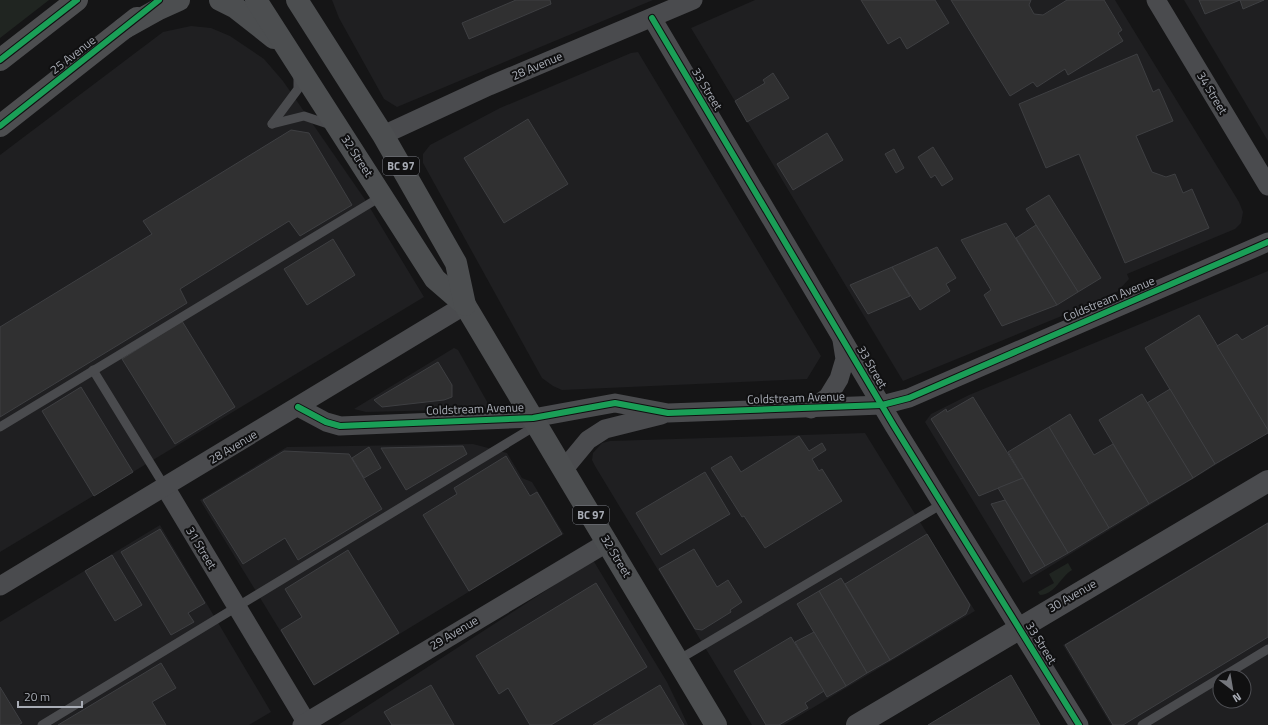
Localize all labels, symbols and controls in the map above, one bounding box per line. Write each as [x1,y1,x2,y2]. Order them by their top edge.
street label: 25 Avenue [46,31,100,79]
street label: 28 Avenue [508,46,565,85]
street label: 33 Street [687,64,728,114]
street label: 34 Street [1192,68,1233,118]
street label: 32 Street [337,131,379,181]
road number: BC 97 [383,157,419,175]
street label: Coldstream Avenue [1060,271,1158,326]
street label: 33 Street [852,342,893,393]
street label: Coldstream Avenue [747,386,845,409]
street label: Coldstream Avenue [426,397,524,420]
street label: 28 Avenue [205,425,261,469]
road number: BC 97 [573,506,609,524]
street label: 31 Street [181,523,222,573]
street label: 32 Street [596,531,637,581]
street label: 30 Avenue [1044,574,1100,617]
street label: 29 Avenue [426,611,482,655]
street label: 33 Street [1021,618,1062,668]
north arrow [1212,669,1252,709]
scale bar [18,683,82,709]
text: 20 m [24,687,50,706]
text: N [1230,689,1245,706]

